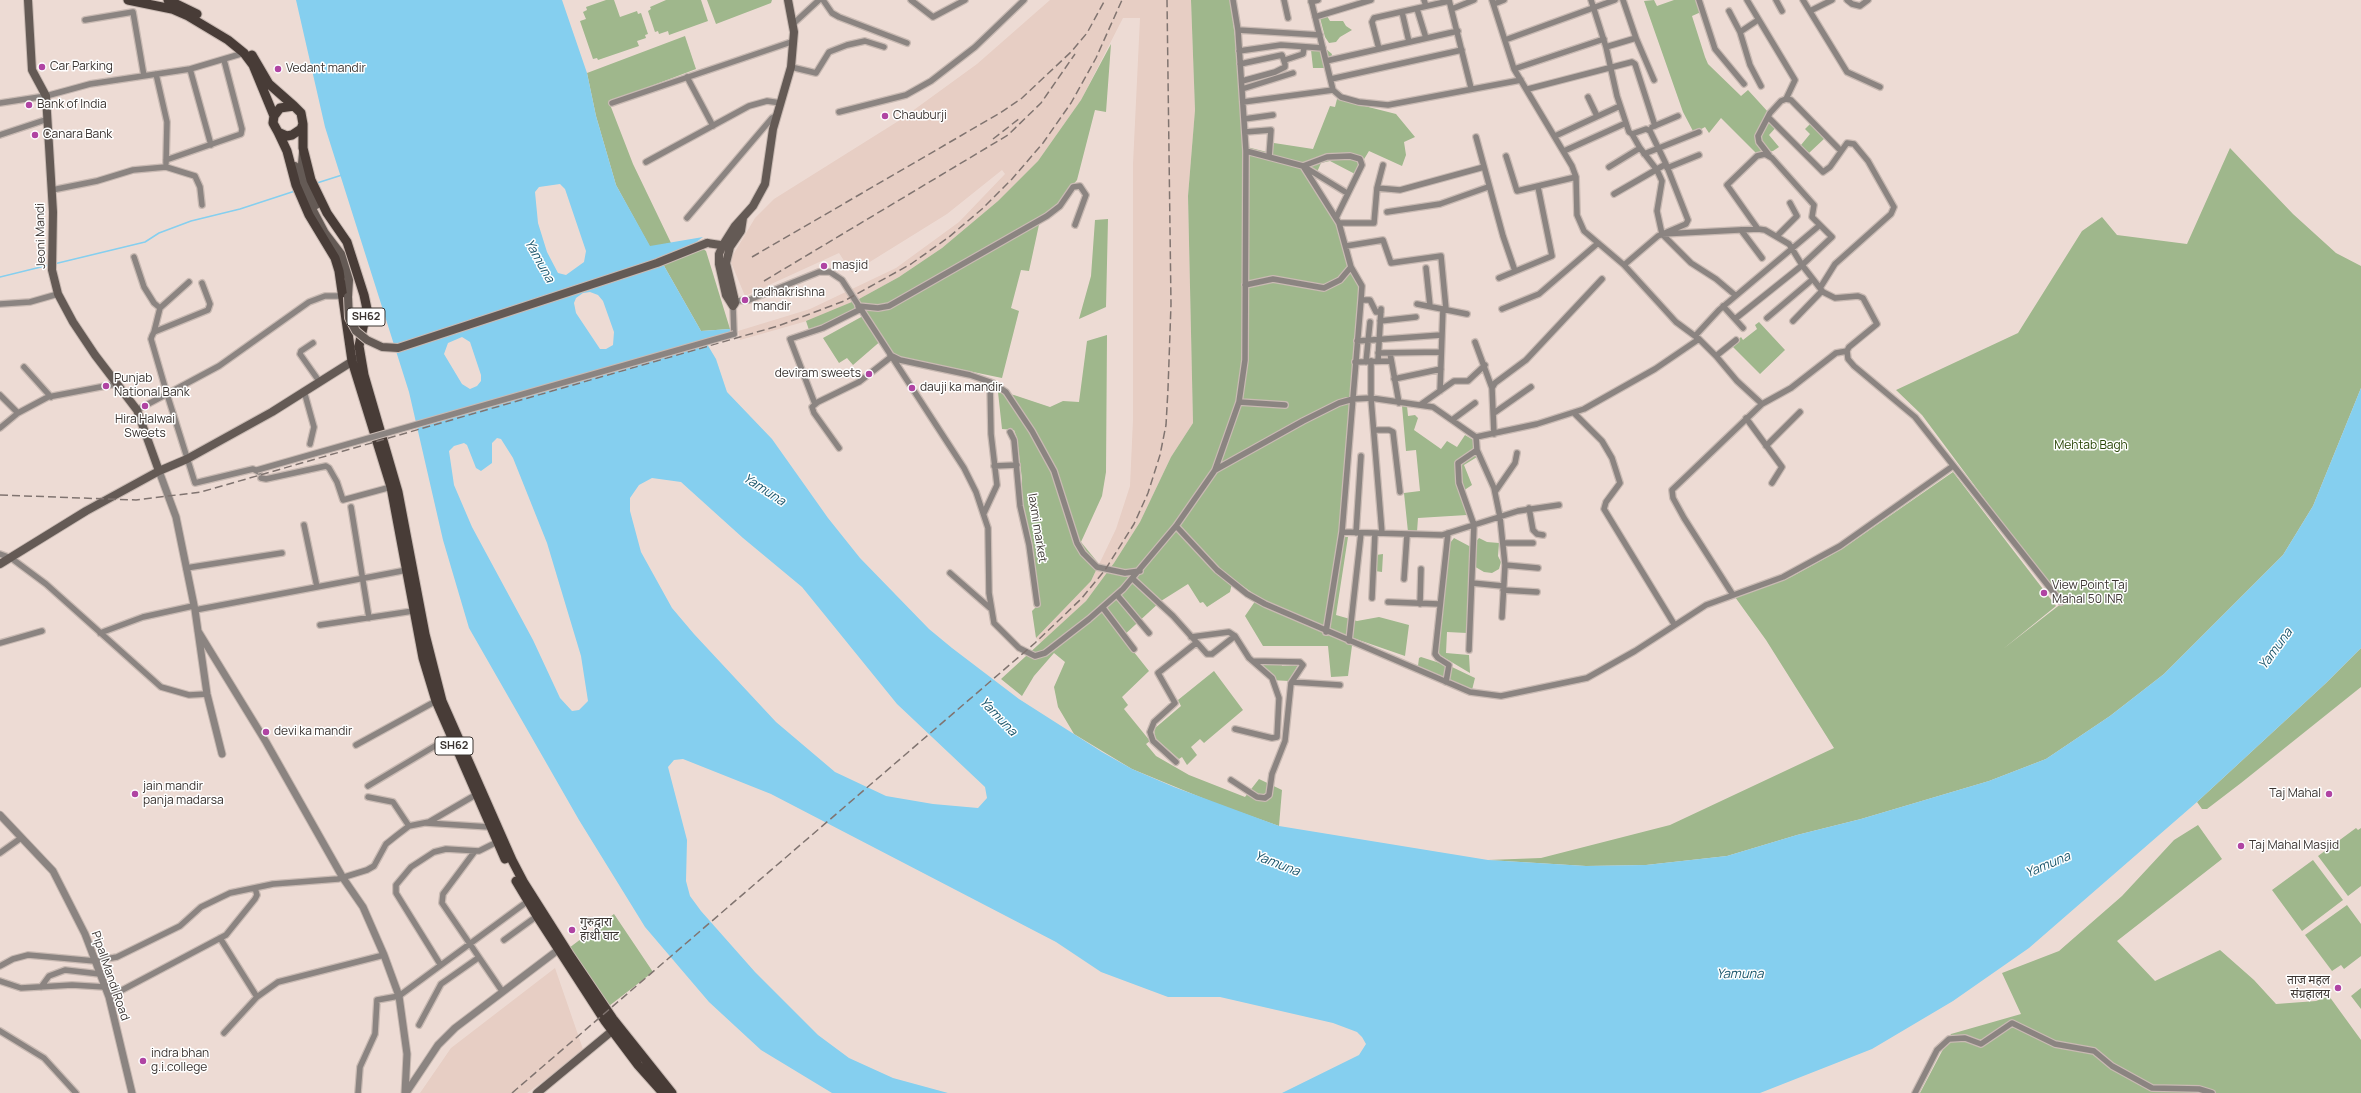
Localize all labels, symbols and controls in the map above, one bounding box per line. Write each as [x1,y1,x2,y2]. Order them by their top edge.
place label: Car Parking [50,60,113,74]
marker: Car Parking [37,62,47,72]
place label: Vedant mandir [286,62,366,76]
marker: Vedant mandir [273,64,283,74]
place label: Bank of India [37,98,107,112]
marker: Bank of India [24,100,34,110]
place label: Chauburji [893,109,947,123]
marker: Chauburji [880,111,890,121]
place label: Canara Bank [43,128,112,142]
marker: Canara Bank [30,130,40,140]
street label: Jeoni Mandi [33,203,49,269]
water label: Yamuna [521,237,557,285]
place label: masjid [832,259,868,273]
marker: masjid [819,261,829,271]
place label: radhakrishna mandir [753,286,825,314]
marker: radhakrishna mandir [740,295,750,305]
road number: SH62 [347,308,385,326]
place label: deviram sweets [775,367,861,381]
marker: deviram sweets [864,369,874,379]
place label: Punjab National Bank [114,372,190,400]
marker: Punjab National Bank [101,381,111,391]
place label: dauji ka mandir [920,381,1002,395]
marker: dauji ka mandir [907,383,917,393]
marker: Hira Halwai Sweets [140,401,150,411]
place label: Hira Halwai Sweets [115,413,175,441]
park label: Mehtab Bagh [2054,439,2128,453]
water label: Yamuna [740,471,788,509]
street label: laxmi market [1024,492,1050,564]
place label: View Point Taj Mahal 50 INR [2052,579,2128,607]
marker: View Point Taj Mahal 50 INR [2039,588,2049,598]
water label: Yamuna [2256,625,2296,673]
water label: Yamuna [976,695,1020,739]
place label: devi ka mandir [274,725,352,739]
marker: devi ka mandir [261,727,271,737]
road number: SH62 [435,737,473,755]
place label: jain mandir panja madarsa [143,780,224,808]
place label: Taj Mahal [2269,787,2321,801]
marker: jain mandir panja madarsa [130,789,140,799]
marker: Taj Mahal [2324,789,2334,799]
place label: Taj Mahal Masjid [2249,839,2339,853]
marker: Taj Mahal Masjid [2236,841,2246,851]
water label: Yamuna [1252,848,1302,880]
water label: Yamuna [2023,849,2073,881]
place label: गुरुद्वारा हाथी घाट [580,916,619,944]
marker: गुरुद्वारा हाथी घाट [567,925,577,935]
street label: Pipal Mandi Road [88,929,132,1023]
water label: Yamuna [1716,966,1764,982]
place label: ताज महल संग्रहालय [2287,974,2330,1002]
marker: ताज महल संग्रहालय [2333,983,2343,993]
place label: indra bhan g.i.college [151,1047,209,1075]
marker: indra bhan g.i.college [138,1056,148,1066]

